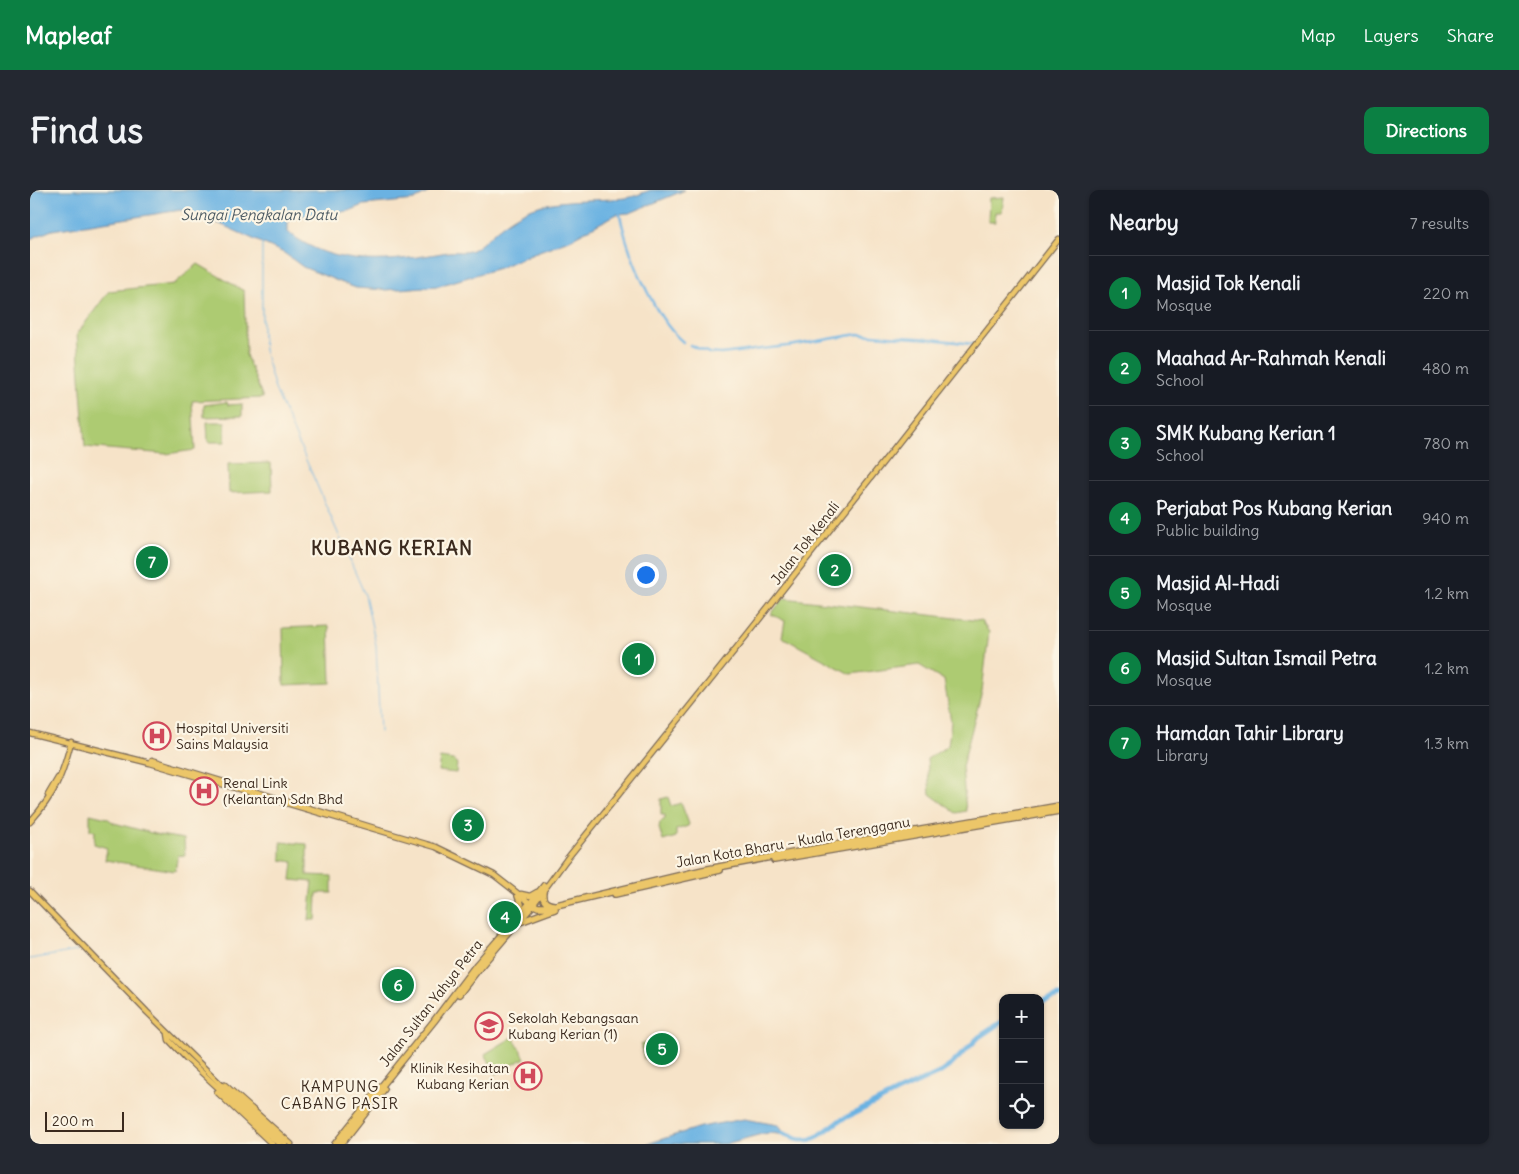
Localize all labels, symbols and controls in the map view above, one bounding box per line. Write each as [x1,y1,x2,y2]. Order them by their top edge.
text: Mapleaf [25,20,112,50]
text: Map [1300,24,1335,47]
text: Layers [1363,24,1419,47]
text: Share [1447,24,1494,47]
button: Directions [1364,107,1489,154]
text: Find us [30,108,143,152]
water label: Sungai Pengkalan Datu [181,205,339,224]
text: Nearby [1109,209,1179,236]
text: 7 results [1410,213,1469,233]
text: Masjid Tok Kenali [1156,271,1300,295]
text: 1 [1122,283,1128,303]
text: 220 m [1423,283,1469,303]
text: Mosque [1156,295,1212,315]
text: Maahad Ar-Rahmah Kenali [1156,346,1386,370]
text: 2 [1121,358,1129,378]
text: 480 m [1422,358,1469,378]
text: School [1156,370,1204,390]
text: SMK Kubang Kerian 1 [1156,421,1336,445]
text: 3 [1120,433,1130,453]
text: 780 m [1424,433,1469,453]
text: School [1156,445,1204,465]
text: Perjabat Pos Kubang Kerian [1156,496,1392,520]
street label: Jalan Tok Kenali [767,498,843,588]
text: 4 [1120,508,1130,528]
text: 940 m [1422,508,1469,528]
text: Public building [1156,520,1259,540]
district label: KUBANG KERIAN [311,536,473,560]
pin: 7 [136,543,168,581]
pin: 2 [819,551,851,589]
your location [633,562,659,588]
text: Masjid Al-Hadi [1156,571,1279,595]
text: 5 [1120,583,1130,603]
text: 1.2 km [1425,583,1469,603]
text: Mosque [1156,595,1212,615]
pin: 1 [622,640,654,678]
text: Masjid Sultan Ismail Petra [1156,646,1377,670]
text: 6 [1120,658,1130,678]
text: 1.2 km [1425,658,1469,678]
text: Mosque [1156,670,1212,690]
place label: Hospital Universiti Sains Malaysia [176,719,289,753]
hospital icon: Hospital Universiti Sains Malaysia [142,721,172,751]
text: Hamdan Tahir Library [1156,721,1344,745]
text: 7 [1121,733,1129,753]
text: 1.3 km [1424,733,1469,753]
text: Library [1156,745,1208,765]
place label: Renal Link (Kelantan) Sdn Bhd [223,774,343,808]
hospital icon: Renal Link (Kelantan) Sdn Bhd [189,776,219,806]
pin: 3 [452,806,484,844]
street label: Jalan Kota Bharu – Kuala Terengganu [675,813,911,871]
pin: 4 [489,898,521,936]
street label: Jalan Sultan Yahya Petra [376,936,486,1070]
pin: 6 [382,966,414,1004]
map controls [999,994,1044,1129]
button: + [999,994,1044,1039]
place label: Sekolah Kebangsaan Kubang Kerian (1) [508,1009,639,1043]
school or university icon: Sekolah Kebangsaan Kubang Kerian (1) [474,1011,504,1041]
pin: 5 [646,1030,678,1068]
button: − [999,1039,1044,1084]
place label: Klinik Kesihatan Kubang Kerian [410,1059,509,1093]
hospital icon: Klinik Kesihatan Kubang Kerian [513,1061,543,1091]
district label: KAMPUNG CABANG PASIR [281,1077,399,1113]
button: locate [999,1084,1044,1129]
scale bar [45,1109,124,1132]
text: 200 m [52,1112,94,1130]

